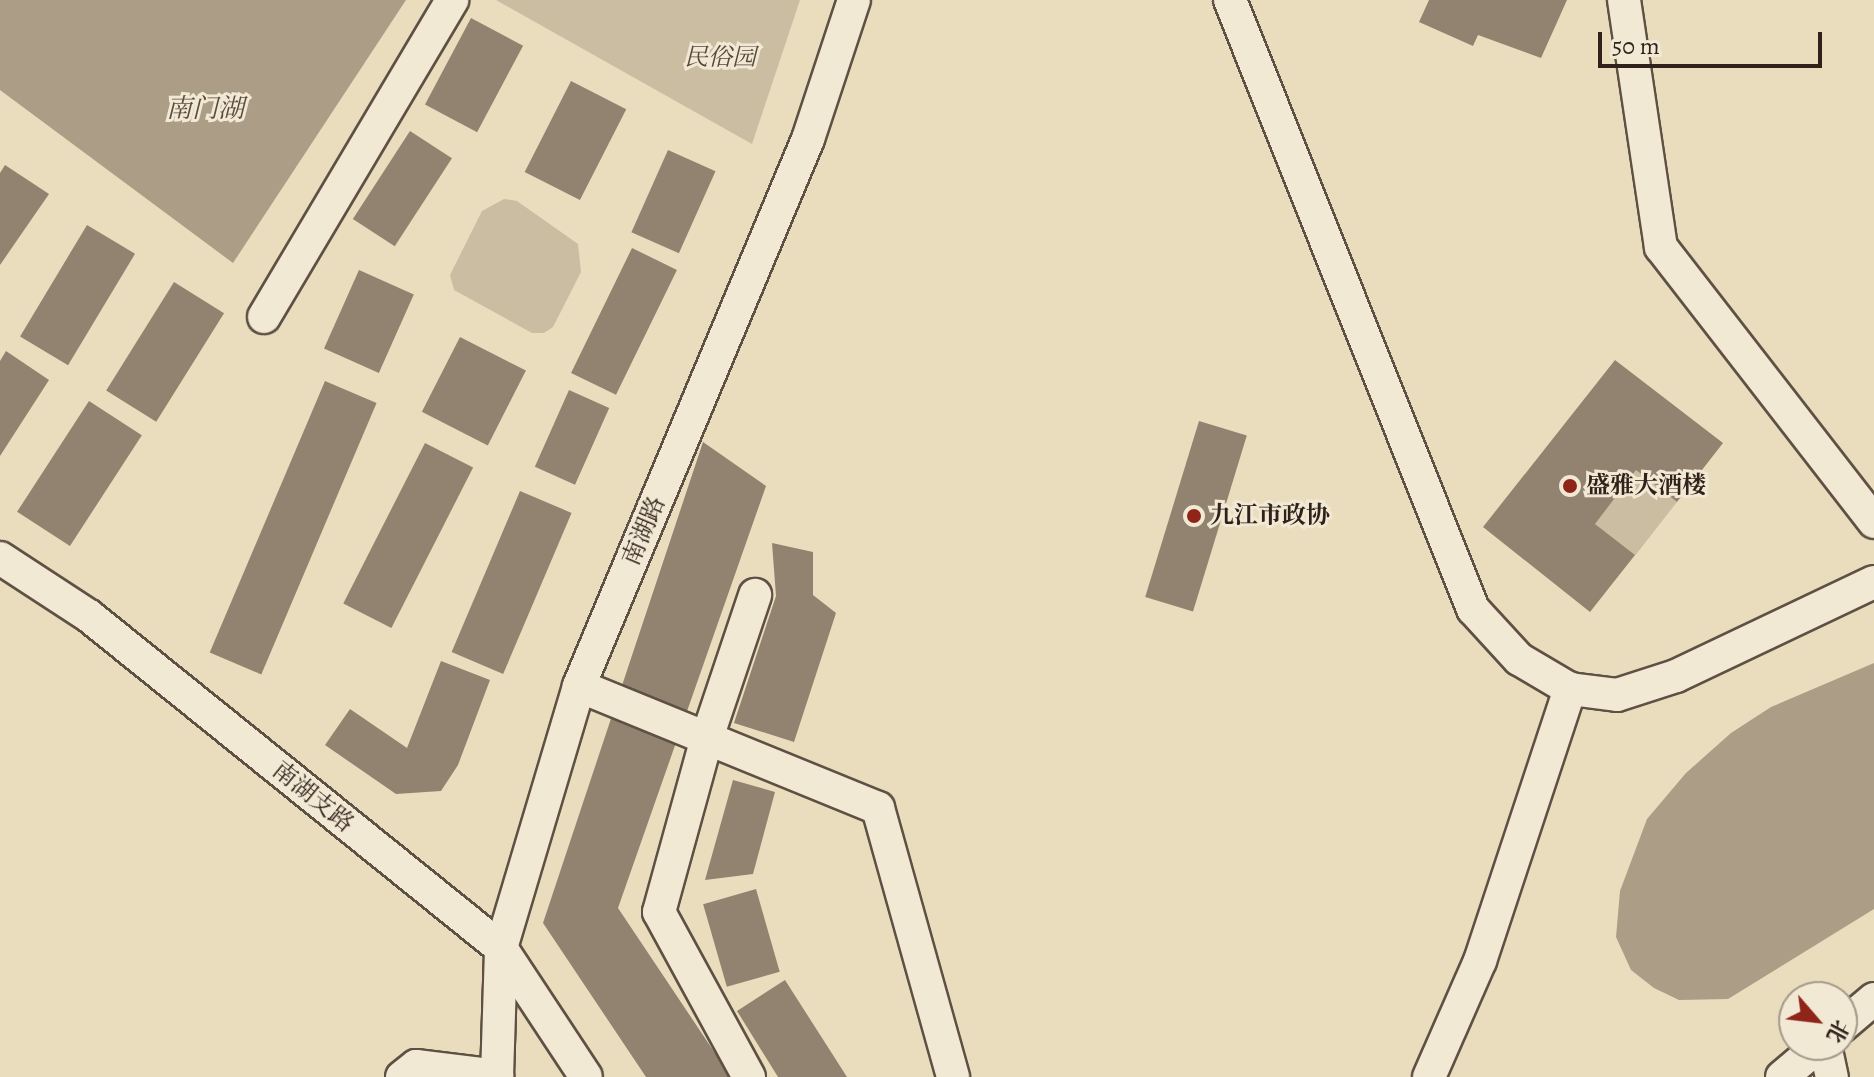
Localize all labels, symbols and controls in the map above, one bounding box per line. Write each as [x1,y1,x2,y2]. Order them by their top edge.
scale bar [1602,16,1826,66]
text: 50 m [1612,30,1660,62]
park label: 民俗园 [684,44,756,72]
water label: 南门湖 [166,93,244,125]
place label: 盛雅大酒楼 [1586,472,1706,500]
marker: 盛雅大酒楼 [1561,477,1579,495]
street label: 南湖路 [617,492,671,570]
place label: 九江市政协 [1210,502,1330,530]
marker: 九江市政协 [1185,507,1203,525]
street label: 南湖支路 [267,756,359,838]
north arrow [1778,981,1858,1061]
text: 北 [1819,1015,1856,1048]

